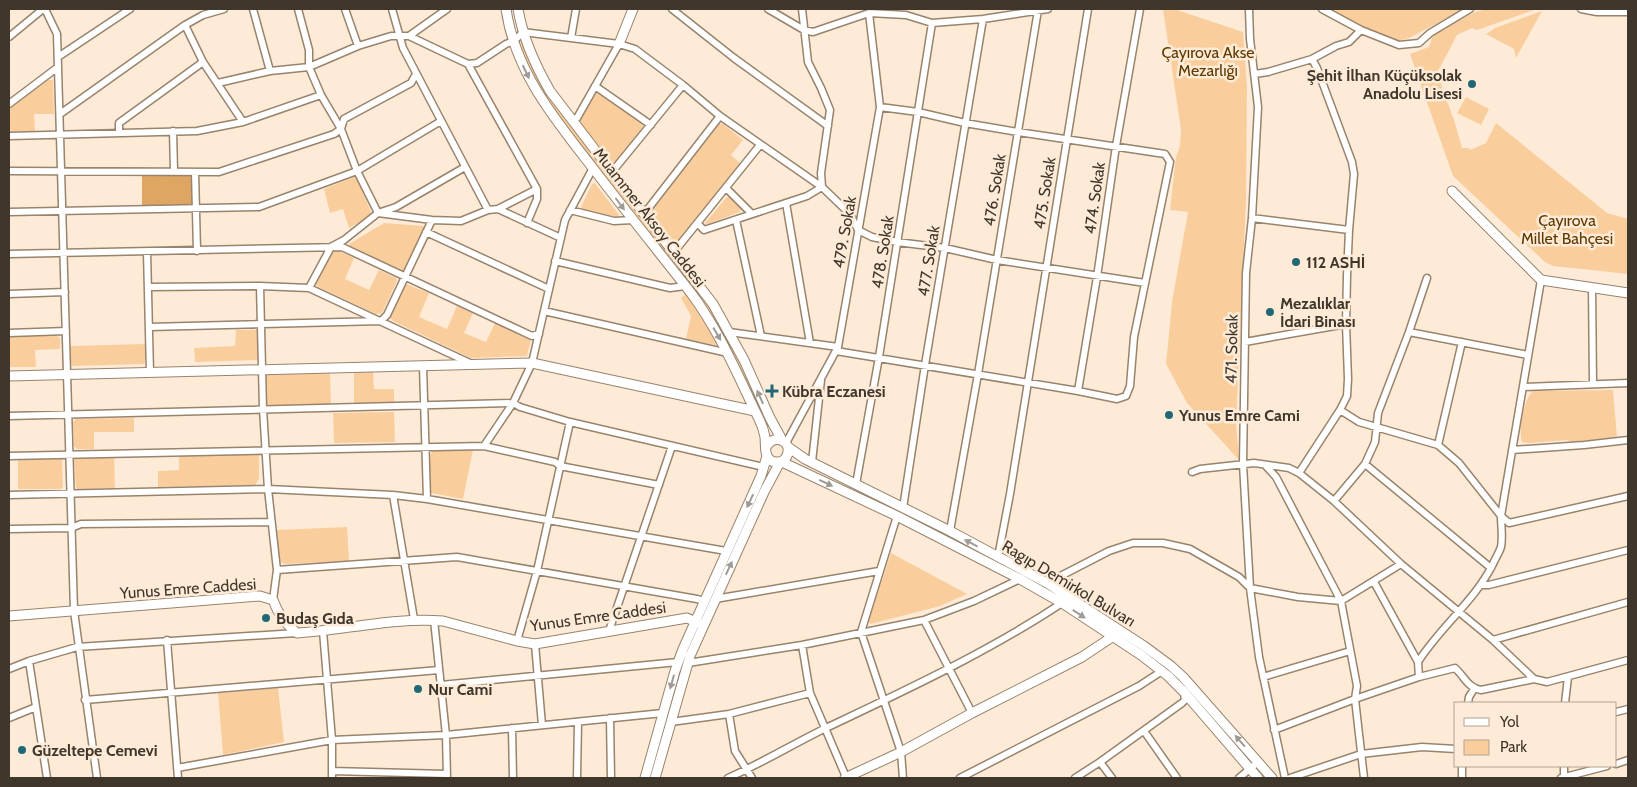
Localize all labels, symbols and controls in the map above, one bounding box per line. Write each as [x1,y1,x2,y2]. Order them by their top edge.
park label: Çayırova Akse Mezarlığı [1161,43,1255,80]
one-way arrow [522,65,530,79]
place label: Şehit İlhan Küçüksolak Anadolu Lisesi [1307,66,1462,103]
marker: Şehit İlhan Küçüksolak Anadolu Lisesi [1466,78,1478,90]
street label: Muammer Aksoy Caddesi [589,144,710,291]
street label: 476. Sokak [979,152,1010,228]
street label: 475. Sokak [1029,155,1060,231]
street label: 474. Sokak [1080,160,1109,235]
street label: 479. Sokak [829,194,860,270]
one-way arrow [615,197,626,210]
park label: Çayırova Millet Bahçesi [1521,211,1613,248]
street label: 478. Sokak [867,213,898,290]
street label: 477. Sokak [913,223,944,298]
place label: 112 ASHİ [1306,253,1365,272]
marker: 112 ASHİ [1290,256,1302,268]
place label: Mezalıklar İdari Binası [1280,294,1356,331]
marker: Mezalıklar İdari Binası [1264,306,1276,318]
street label: 471. Sokak [1221,313,1242,384]
one-way arrow [713,327,722,340]
place label: Kübra Eczanesi [782,382,886,401]
marker: Kübra Eczanesi [766,385,778,397]
one-way arrow [756,390,764,404]
place label: Yunus Emre Cami [1178,406,1300,425]
marker: Yunus Emre Cami [1163,409,1175,421]
one-way arrow [819,479,833,487]
one-way arrow [745,494,753,508]
street label: Ragıp Demirkol Bulvarı [999,536,1139,631]
one-way arrow [964,539,978,547]
one-way arrow [726,561,734,575]
street label: Yunus Emre Caddesi [118,574,257,603]
street label: Yunus Emre Caddesi [528,598,667,636]
place label: Budaş Gıda [276,609,354,628]
one-way arrow [1072,609,1085,619]
marker: Budaş Gıda [260,612,272,624]
one-way arrow [667,675,675,690]
place label: Nur Cami [428,680,492,699]
marker: Nur Cami [412,683,424,695]
legend [1454,702,1617,767]
text: Yol [1499,713,1519,731]
one-way arrow [1234,736,1246,748]
text: Park [1500,738,1527,756]
place label: Güzeltepe Cemevi [32,741,158,760]
marker: Güzeltepe Cemevi [16,744,28,756]

